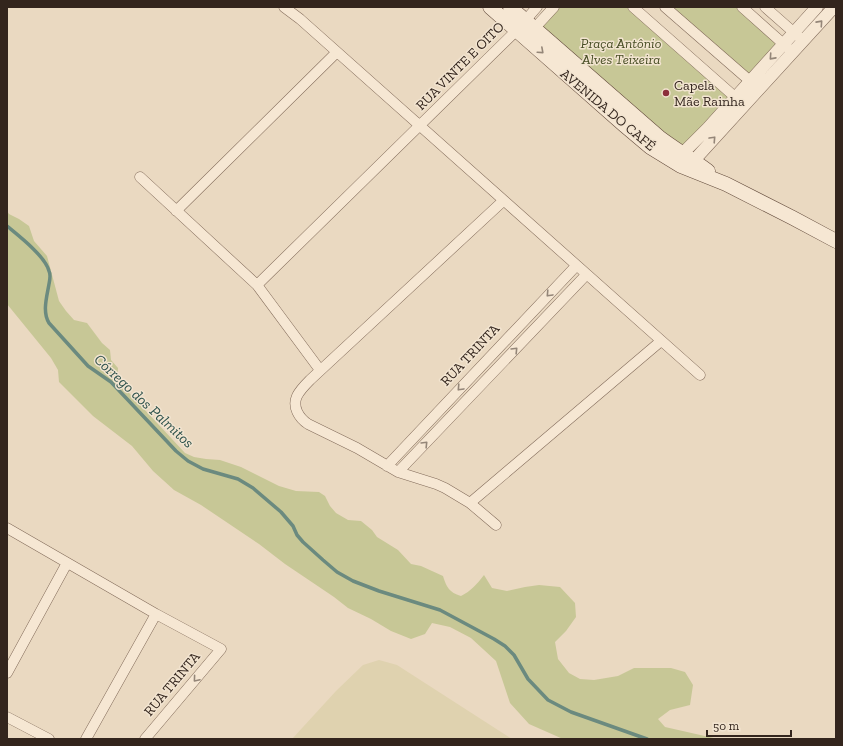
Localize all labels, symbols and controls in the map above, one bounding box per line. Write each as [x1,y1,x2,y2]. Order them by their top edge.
street label: RUA VINTE E OITO [412,18,508,114]
one-way arrow [815,20,822,27]
park label: Praça Antônio Alves Teixeira [581,35,662,68]
one-way arrow [536,47,543,54]
one-way arrow [769,52,777,60]
street label: AVENIDA DO CAFÉ [557,65,659,155]
place label: Capela Mãe Rainha [674,77,745,110]
marker: Capela Mãe Rainha [661,88,671,98]
one-way arrow [708,136,716,144]
one-way arrow [546,289,554,297]
street label: RUA TRINTA [437,320,504,390]
one-way arrow [510,347,517,355]
water label: Córrego dos Palmitos [90,350,198,452]
one-way arrow [457,383,465,391]
one-way arrow [420,441,428,449]
street label: RUA TRINTA [140,648,204,720]
one-way arrow [193,674,200,682]
scale bar [707,712,791,738]
text: 50 m [713,719,740,733]

